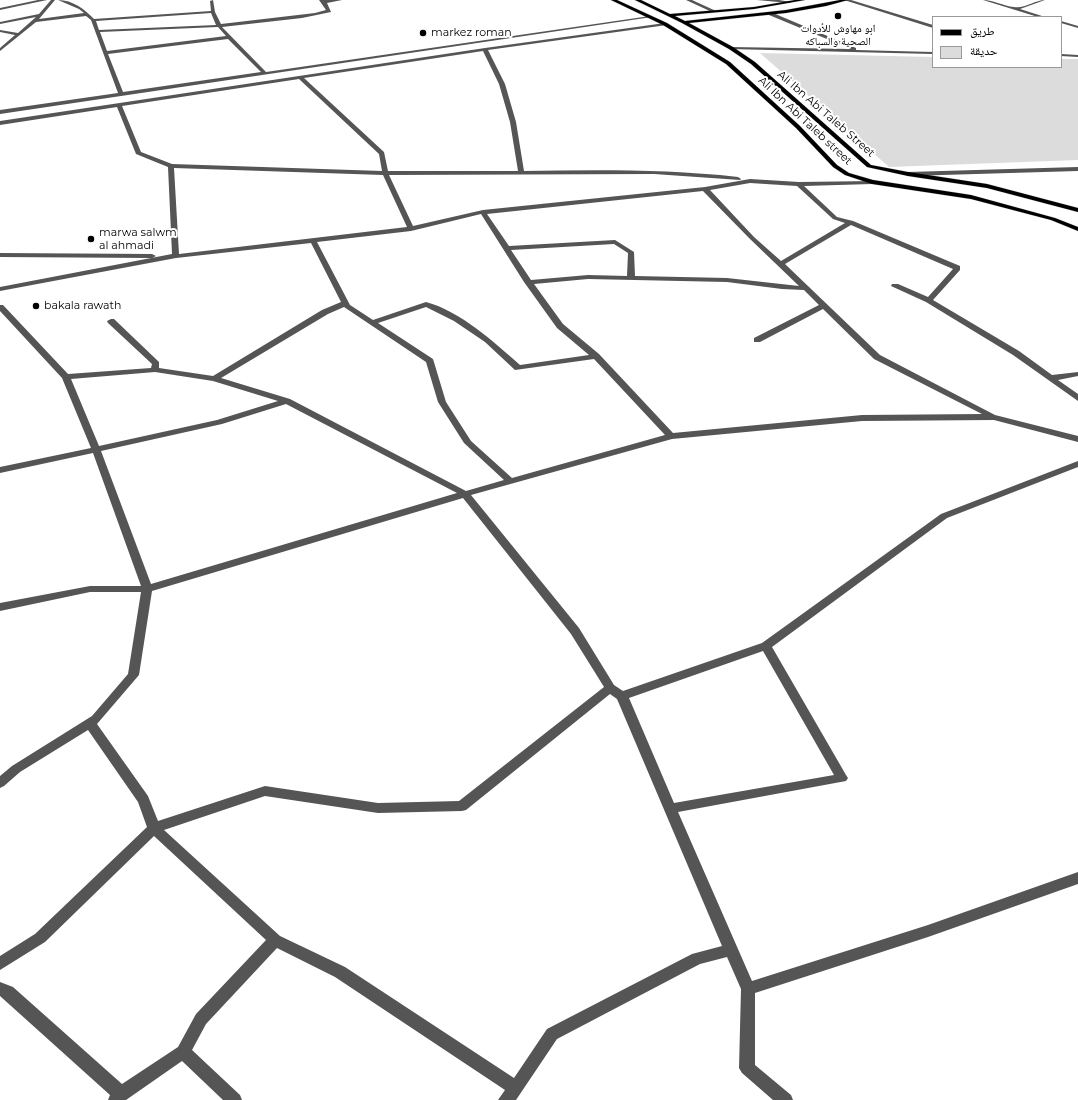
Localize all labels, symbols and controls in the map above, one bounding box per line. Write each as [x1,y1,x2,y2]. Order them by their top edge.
marker: ابو مهاوش للأدوات الصحية والسباكه [833,11,843,21]
legend [932,16,1062,68]
place label: ابو مهاوش للأدوات الصحية والسباكه [801,22,875,48]
text: طريق [970,23,995,38]
place label: markez roman [431,26,512,40]
marker: markez roman [418,28,428,38]
text: حديقة [970,43,998,58]
street label: Ali Ibn Abi Taleb Street [775,68,877,160]
street label: Ali Ibn Abi Taleb street [755,74,855,168]
place label: marwa salwm al ahmadi [99,226,177,252]
marker: marwa salwm al ahmadi [86,234,96,244]
place label: bakala rawath [44,299,121,313]
marker: bakala rawath [31,301,41,311]

